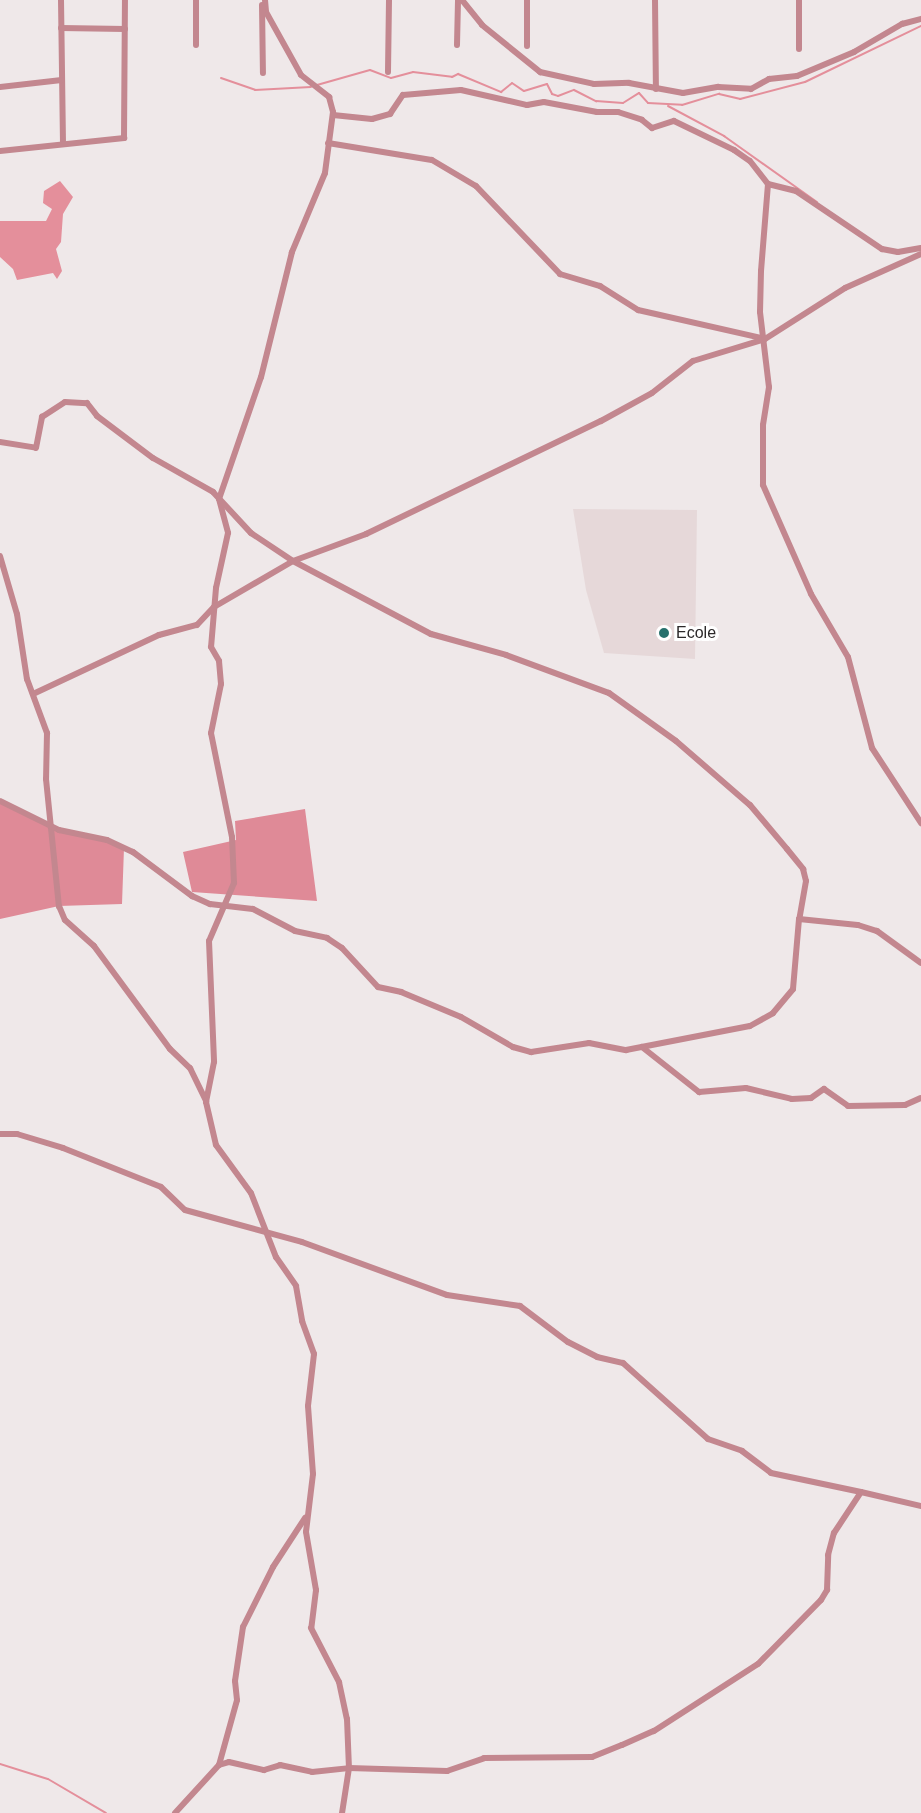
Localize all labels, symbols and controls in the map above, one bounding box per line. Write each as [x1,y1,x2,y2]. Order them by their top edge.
place label: Ecole [676,623,716,643]
marker: Ecole [657,626,671,640]

